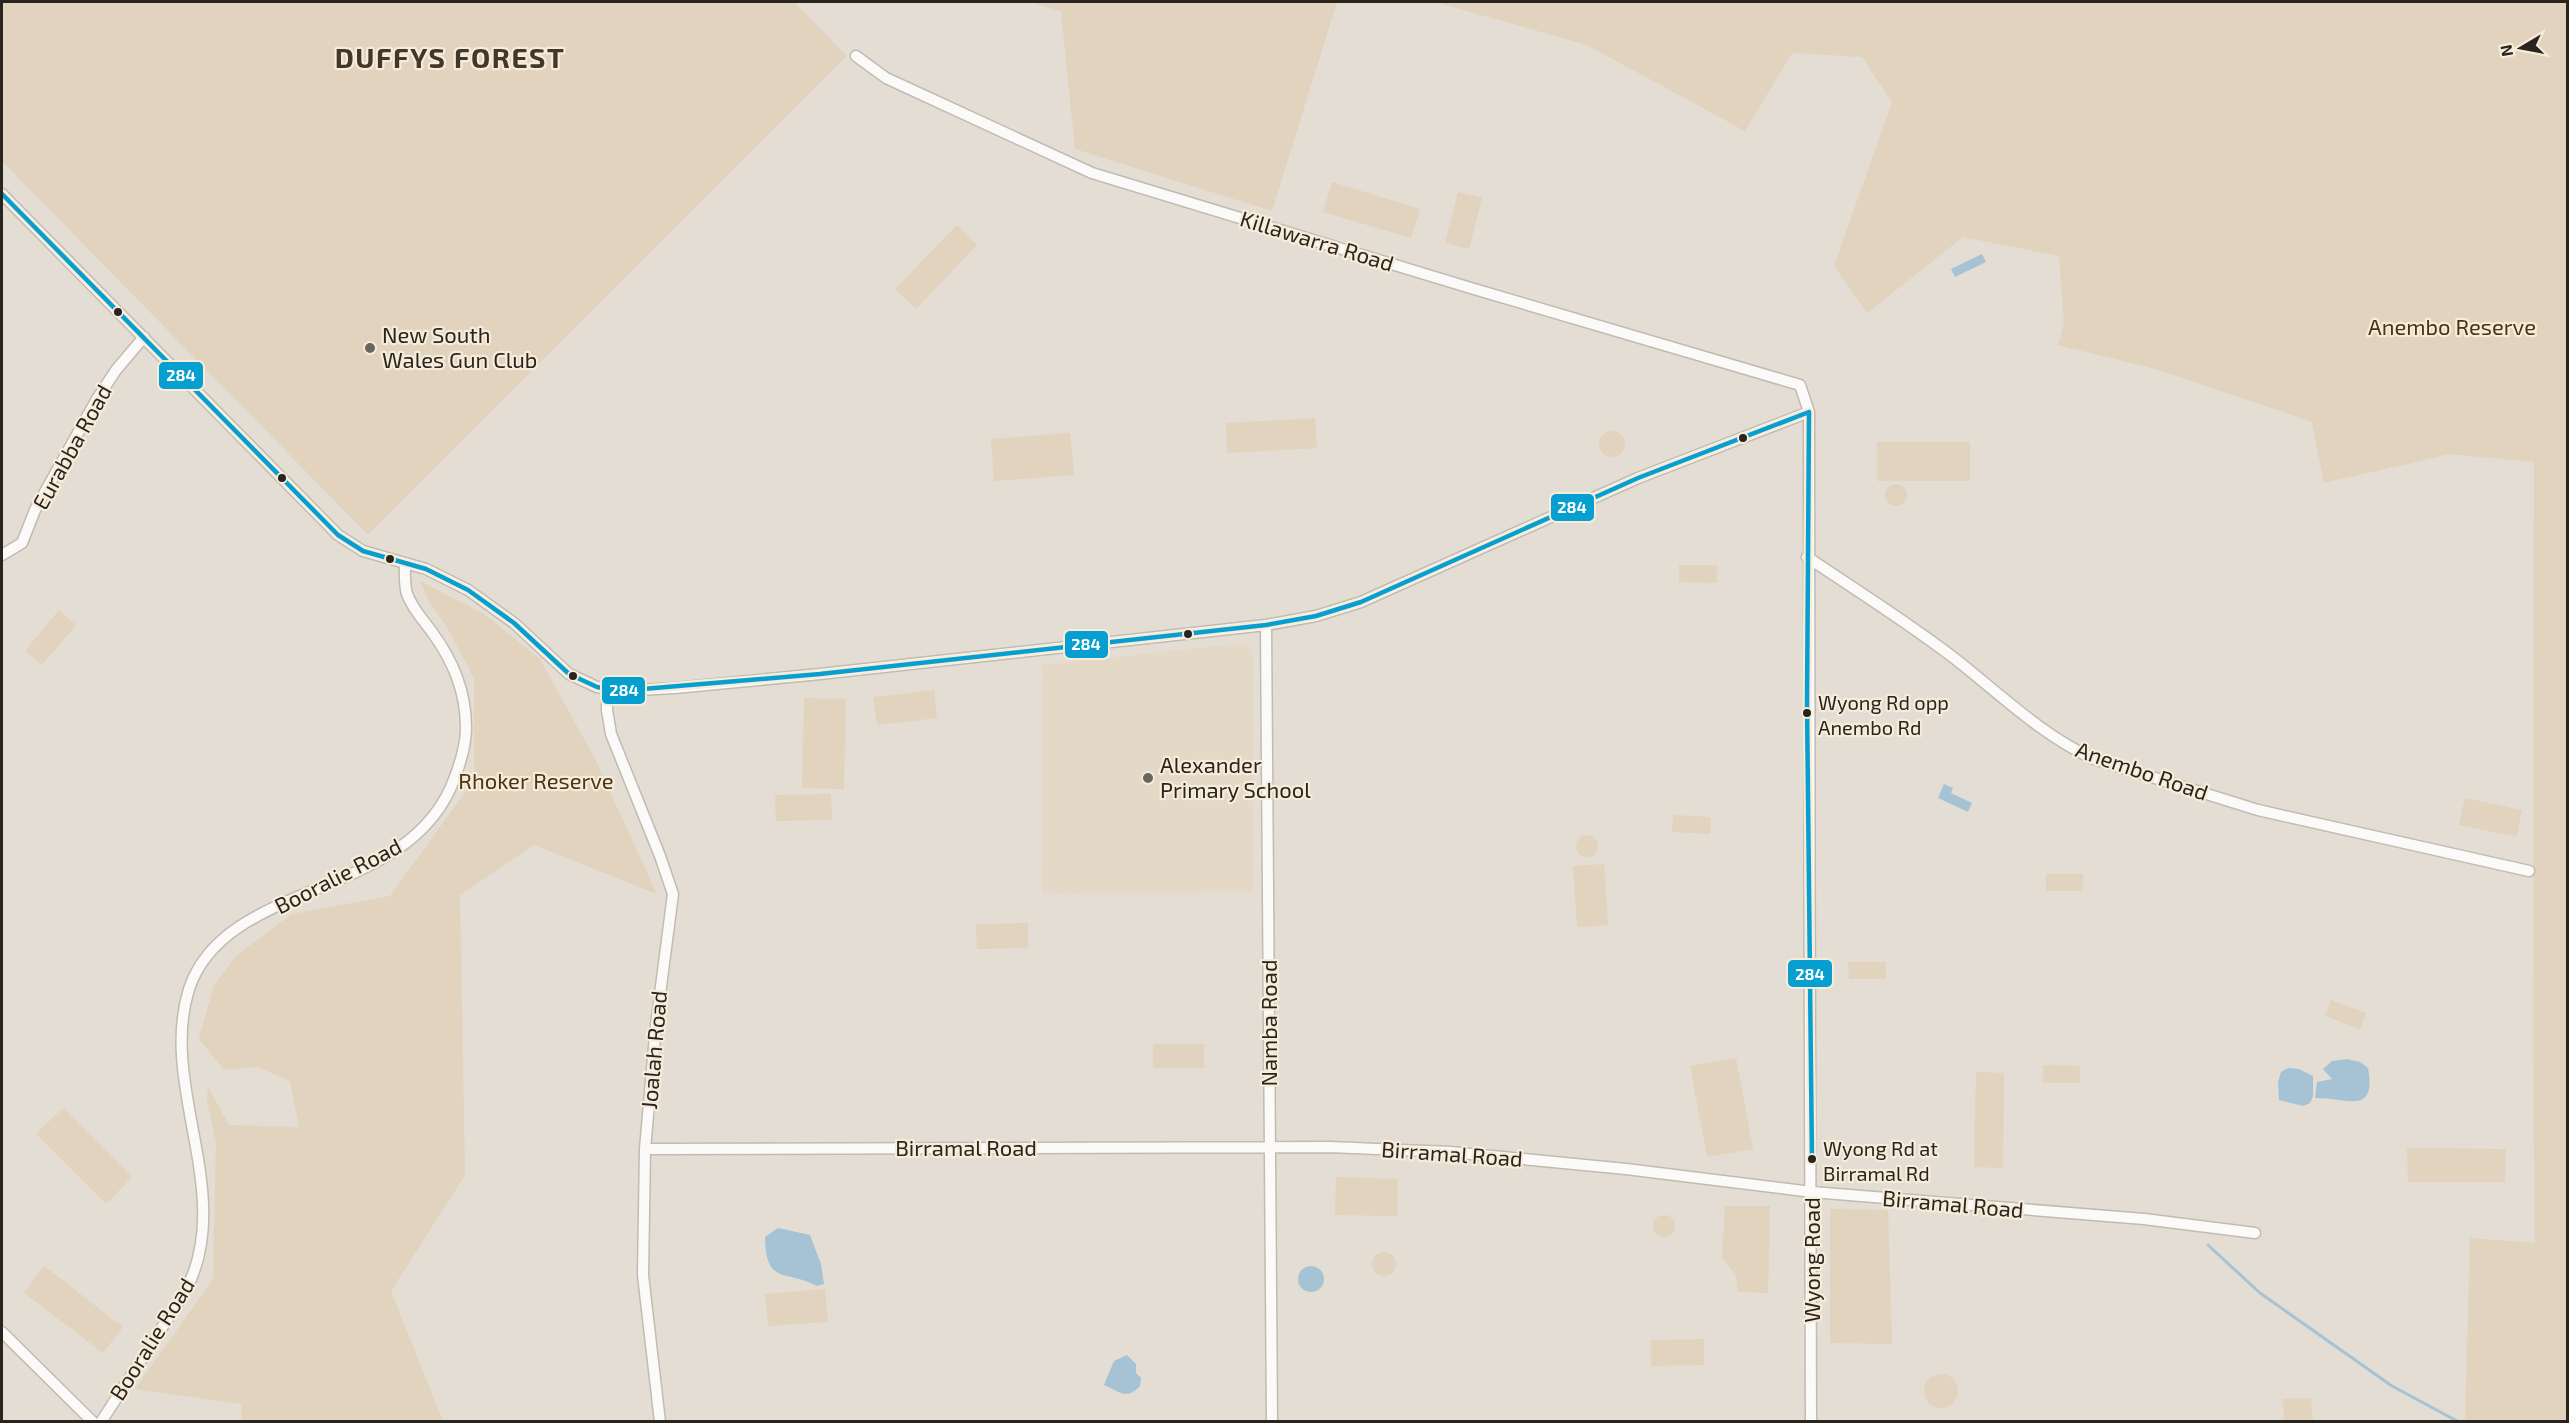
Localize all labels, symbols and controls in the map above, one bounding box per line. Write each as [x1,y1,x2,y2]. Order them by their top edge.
north arrow [2491,18,2551,78]
district label: DUFFYS FOREST [335,40,565,74]
text: N [2495,43,2516,58]
street label: Killawarra Road [1237,204,1397,276]
unlabelled marker [112,306,124,318]
park label: Anembo Reserve [2368,313,2536,339]
place label: New South Wales Gun Club [382,321,537,372]
marker: New South Wales Gun Club [363,341,377,355]
line badge: 284 [158,361,204,390]
text: 284 [166,365,196,384]
street label: Eurabba Road [26,380,116,513]
unlabelled marker [1737,432,1749,444]
unlabelled marker [276,472,288,484]
line badge: 284 [1550,493,1595,522]
text: 284 [1557,497,1587,516]
unlabelled marker [384,553,396,565]
unlabelled marker [1182,628,1194,640]
line badge: 284 [1064,630,1109,659]
text: 284 [1071,634,1101,653]
unlabelled marker [567,670,579,682]
line badge: 284 [601,676,646,705]
text: 284 [609,680,639,699]
place label: Wyong Rd opp Anembo Rd [1818,690,1949,739]
marker: Wyong Rd opp Anembo Rd [1801,707,1813,719]
street label: Anembo Road [2073,735,2212,805]
place label: Alexander Primary School [1160,751,1311,802]
park label: Rhoker Reserve [458,767,614,793]
marker: Alexander Primary School [1141,771,1155,785]
street label: Booralie Road [270,832,405,918]
street label: Namba Road [1255,959,1281,1087]
line badge: 284 [1787,959,1833,988]
text: 284 [1795,964,1825,983]
street label: Joalah Road [635,989,671,1110]
street label: Birramal Road [895,1134,1037,1160]
street label: Birramal Road [1380,1135,1524,1171]
place label: Wyong Rd at Birramal Rd [1823,1136,1938,1185]
marker: Wyong Rd at Birramal Rd [1806,1153,1818,1165]
street label: Birramal Road [1881,1184,2025,1222]
street label: Wyong Road [1798,1197,1824,1323]
street label: Booralie Road [103,1273,199,1404]

